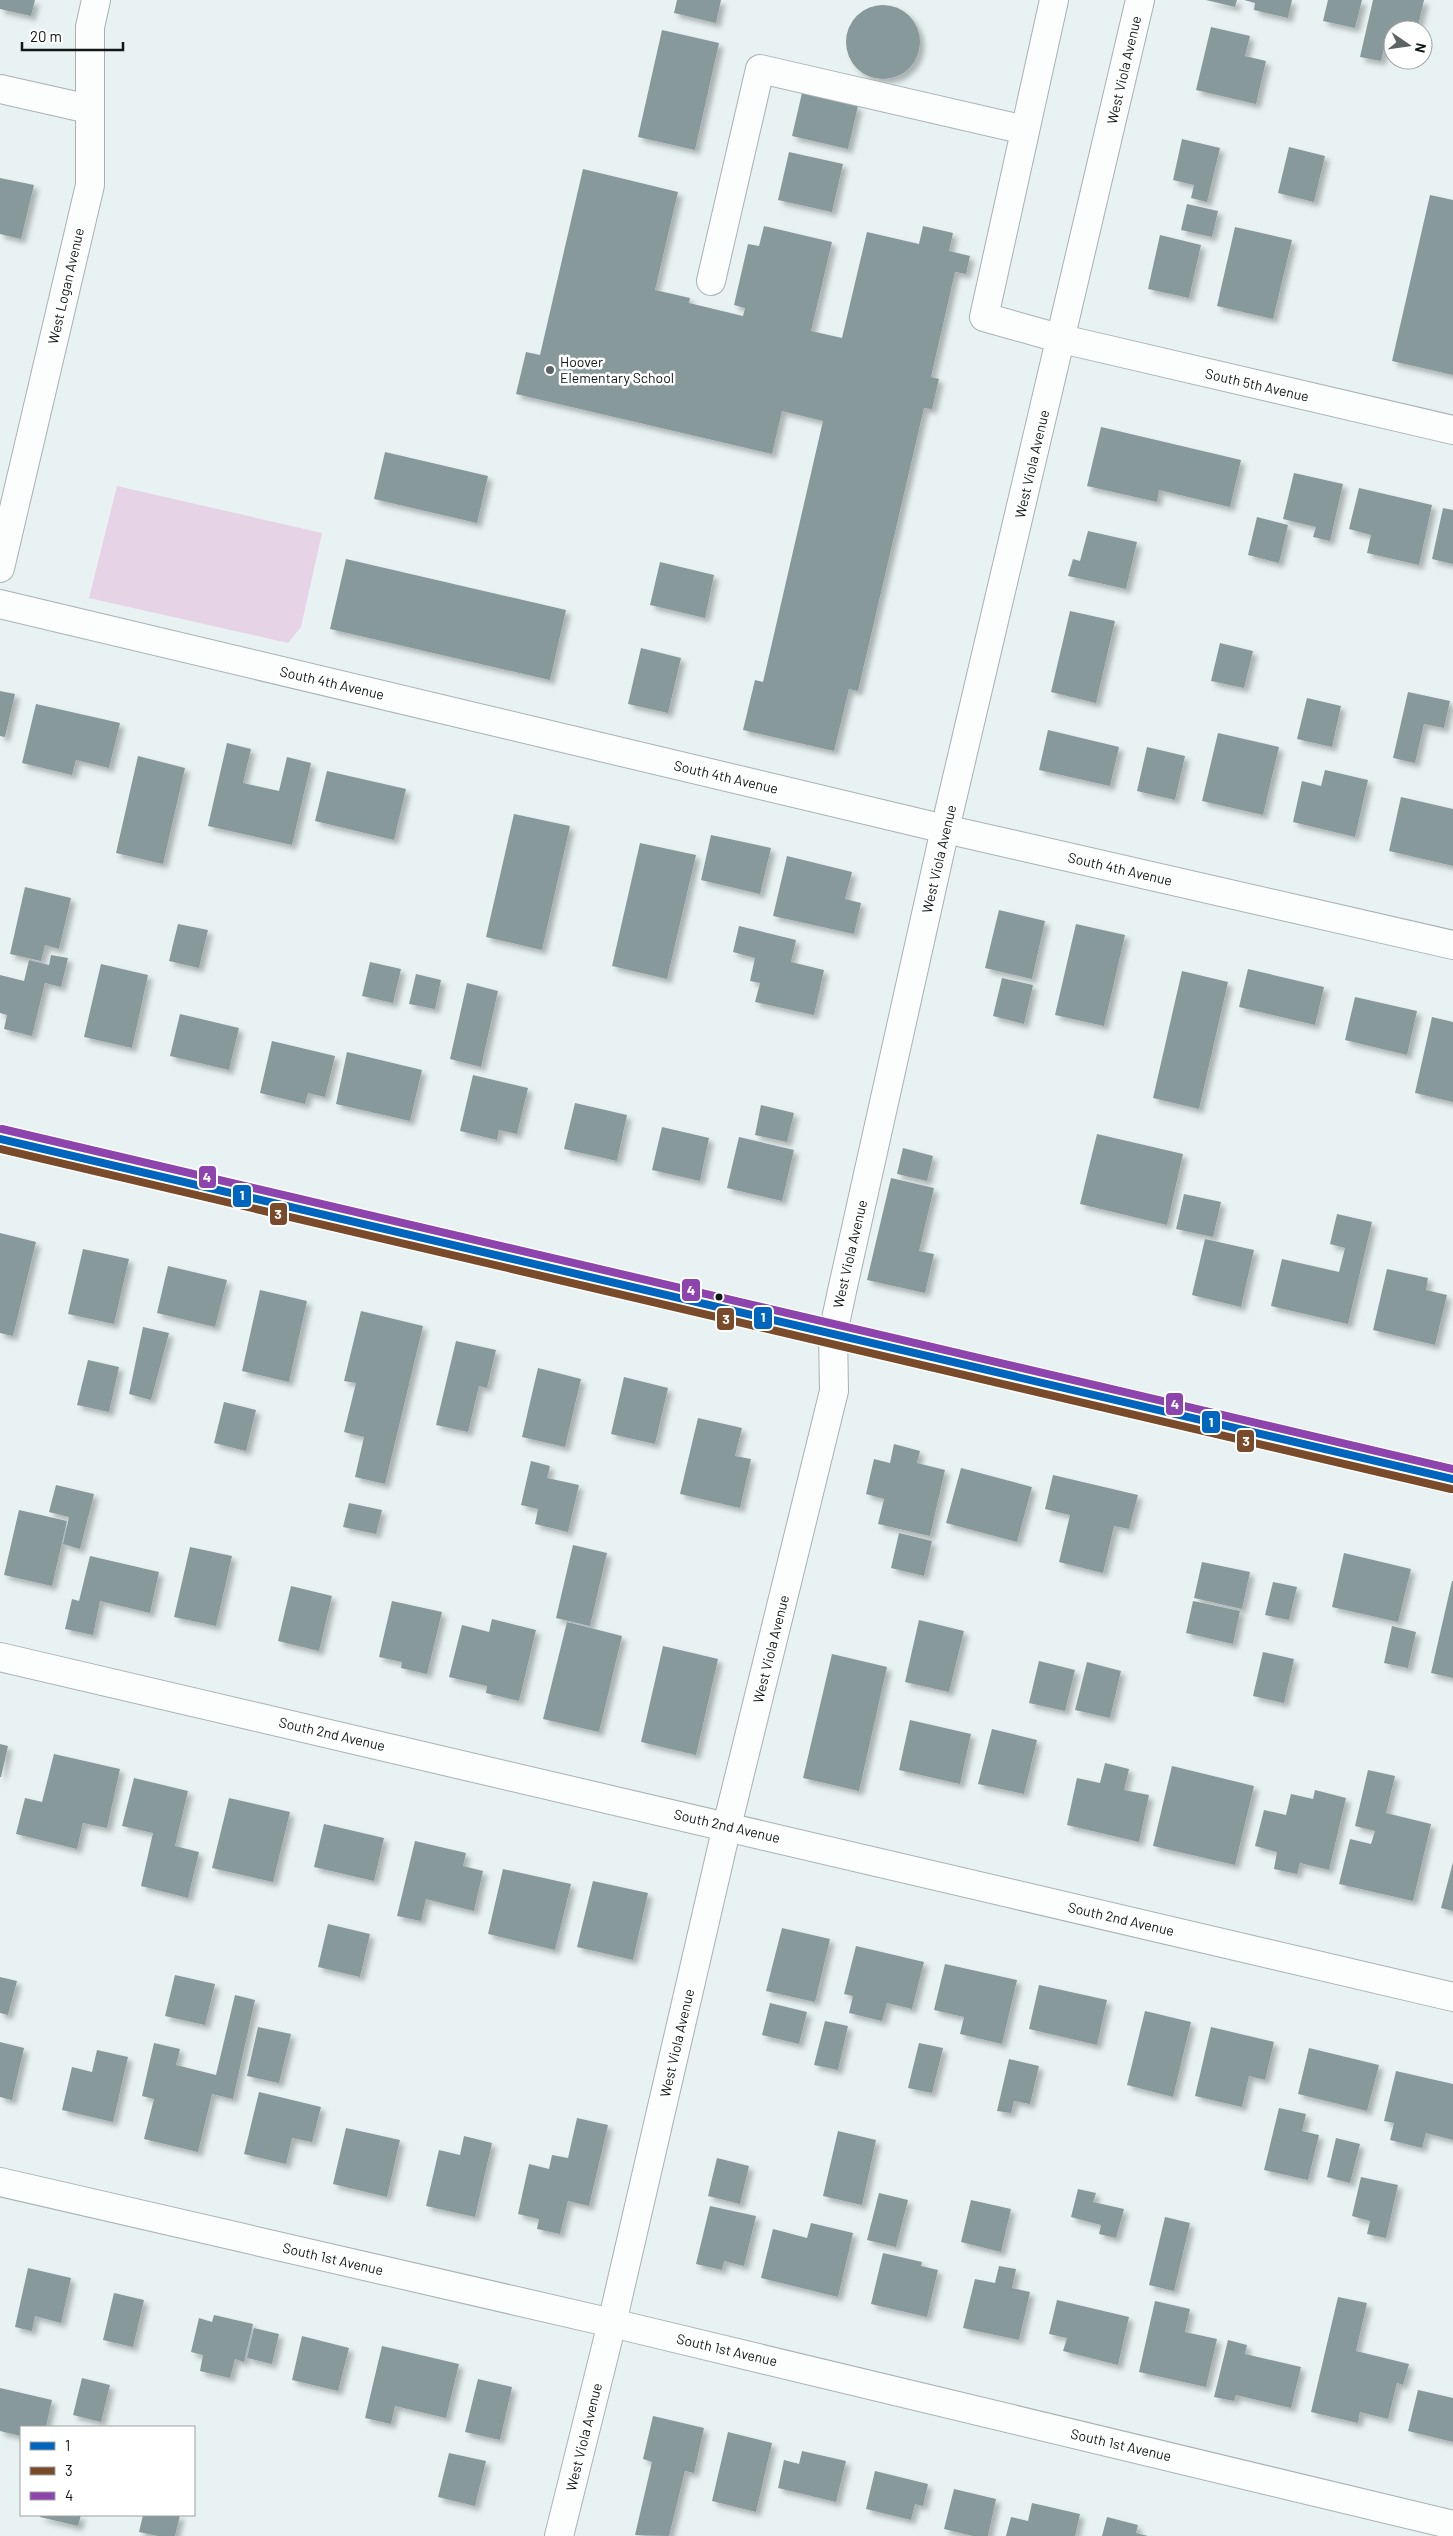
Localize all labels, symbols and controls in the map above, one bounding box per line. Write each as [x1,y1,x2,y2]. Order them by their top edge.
street label: West Viola Avenue [1103,14,1144,126]
scale bar [22,20,124,52]
north arrow [1383,20,1433,70]
text: 20 m [30,27,62,45]
text: N [1412,42,1430,54]
street label: West Logan Avenue [44,226,87,346]
place label: Hoover Elementary School [560,353,674,386]
marker: Hoover Elementary School [544,364,556,376]
street label: South 5th Avenue [1204,364,1311,405]
street label: West Viola Avenue [1011,408,1052,520]
street label: South 4th Avenue [278,662,386,703]
street label: South 4th Avenue [672,756,780,797]
street label: West Viola Avenue [918,803,959,915]
street label: South 4th Avenue [1066,848,1174,889]
line badge: 4 [198,1165,217,1189]
text: 4 [203,1168,211,1185]
line badge: 1 [232,1184,252,1208]
text: 1 [240,1186,245,1203]
street label: West Viola Avenue [829,1198,870,1310]
line badge: 3 [269,1202,288,1226]
text: 3 [274,1205,282,1222]
line badge: 4 [681,1278,701,1302]
text: 4 [687,1281,695,1298]
unlabelled marker [714,1292,724,1302]
line badge: 1 [753,1306,773,1330]
line badge: 3 [716,1307,735,1331]
text: 1 [761,1308,766,1325]
text: 3 [722,1310,730,1327]
line badge: 4 [1165,1392,1184,1416]
text: 4 [1171,1395,1179,1412]
line badge: 1 [1201,1410,1221,1434]
text: 1 [1209,1413,1214,1430]
line badge: 3 [1236,1429,1255,1453]
text: 3 [1242,1432,1250,1449]
street label: West Viola Avenue [749,1593,792,1705]
street label: South 2nd Avenue [277,1713,387,1754]
street label: South 2nd Avenue [672,1805,782,1846]
street label: South 2nd Avenue [1066,1898,1176,1939]
street label: West Viola Avenue [656,1987,697,2099]
street label: South 1st Avenue [281,2239,385,2278]
street label: South 1st Avenue [675,2330,779,2369]
street label: West Viola Avenue [562,2381,605,2493]
street label: South 1st Avenue [1069,2425,1173,2464]
legend [20,2426,195,2516]
text: 1 [65,2436,70,2454]
text: 3 [65,2461,73,2479]
text: 4 [65,2486,73,2504]

